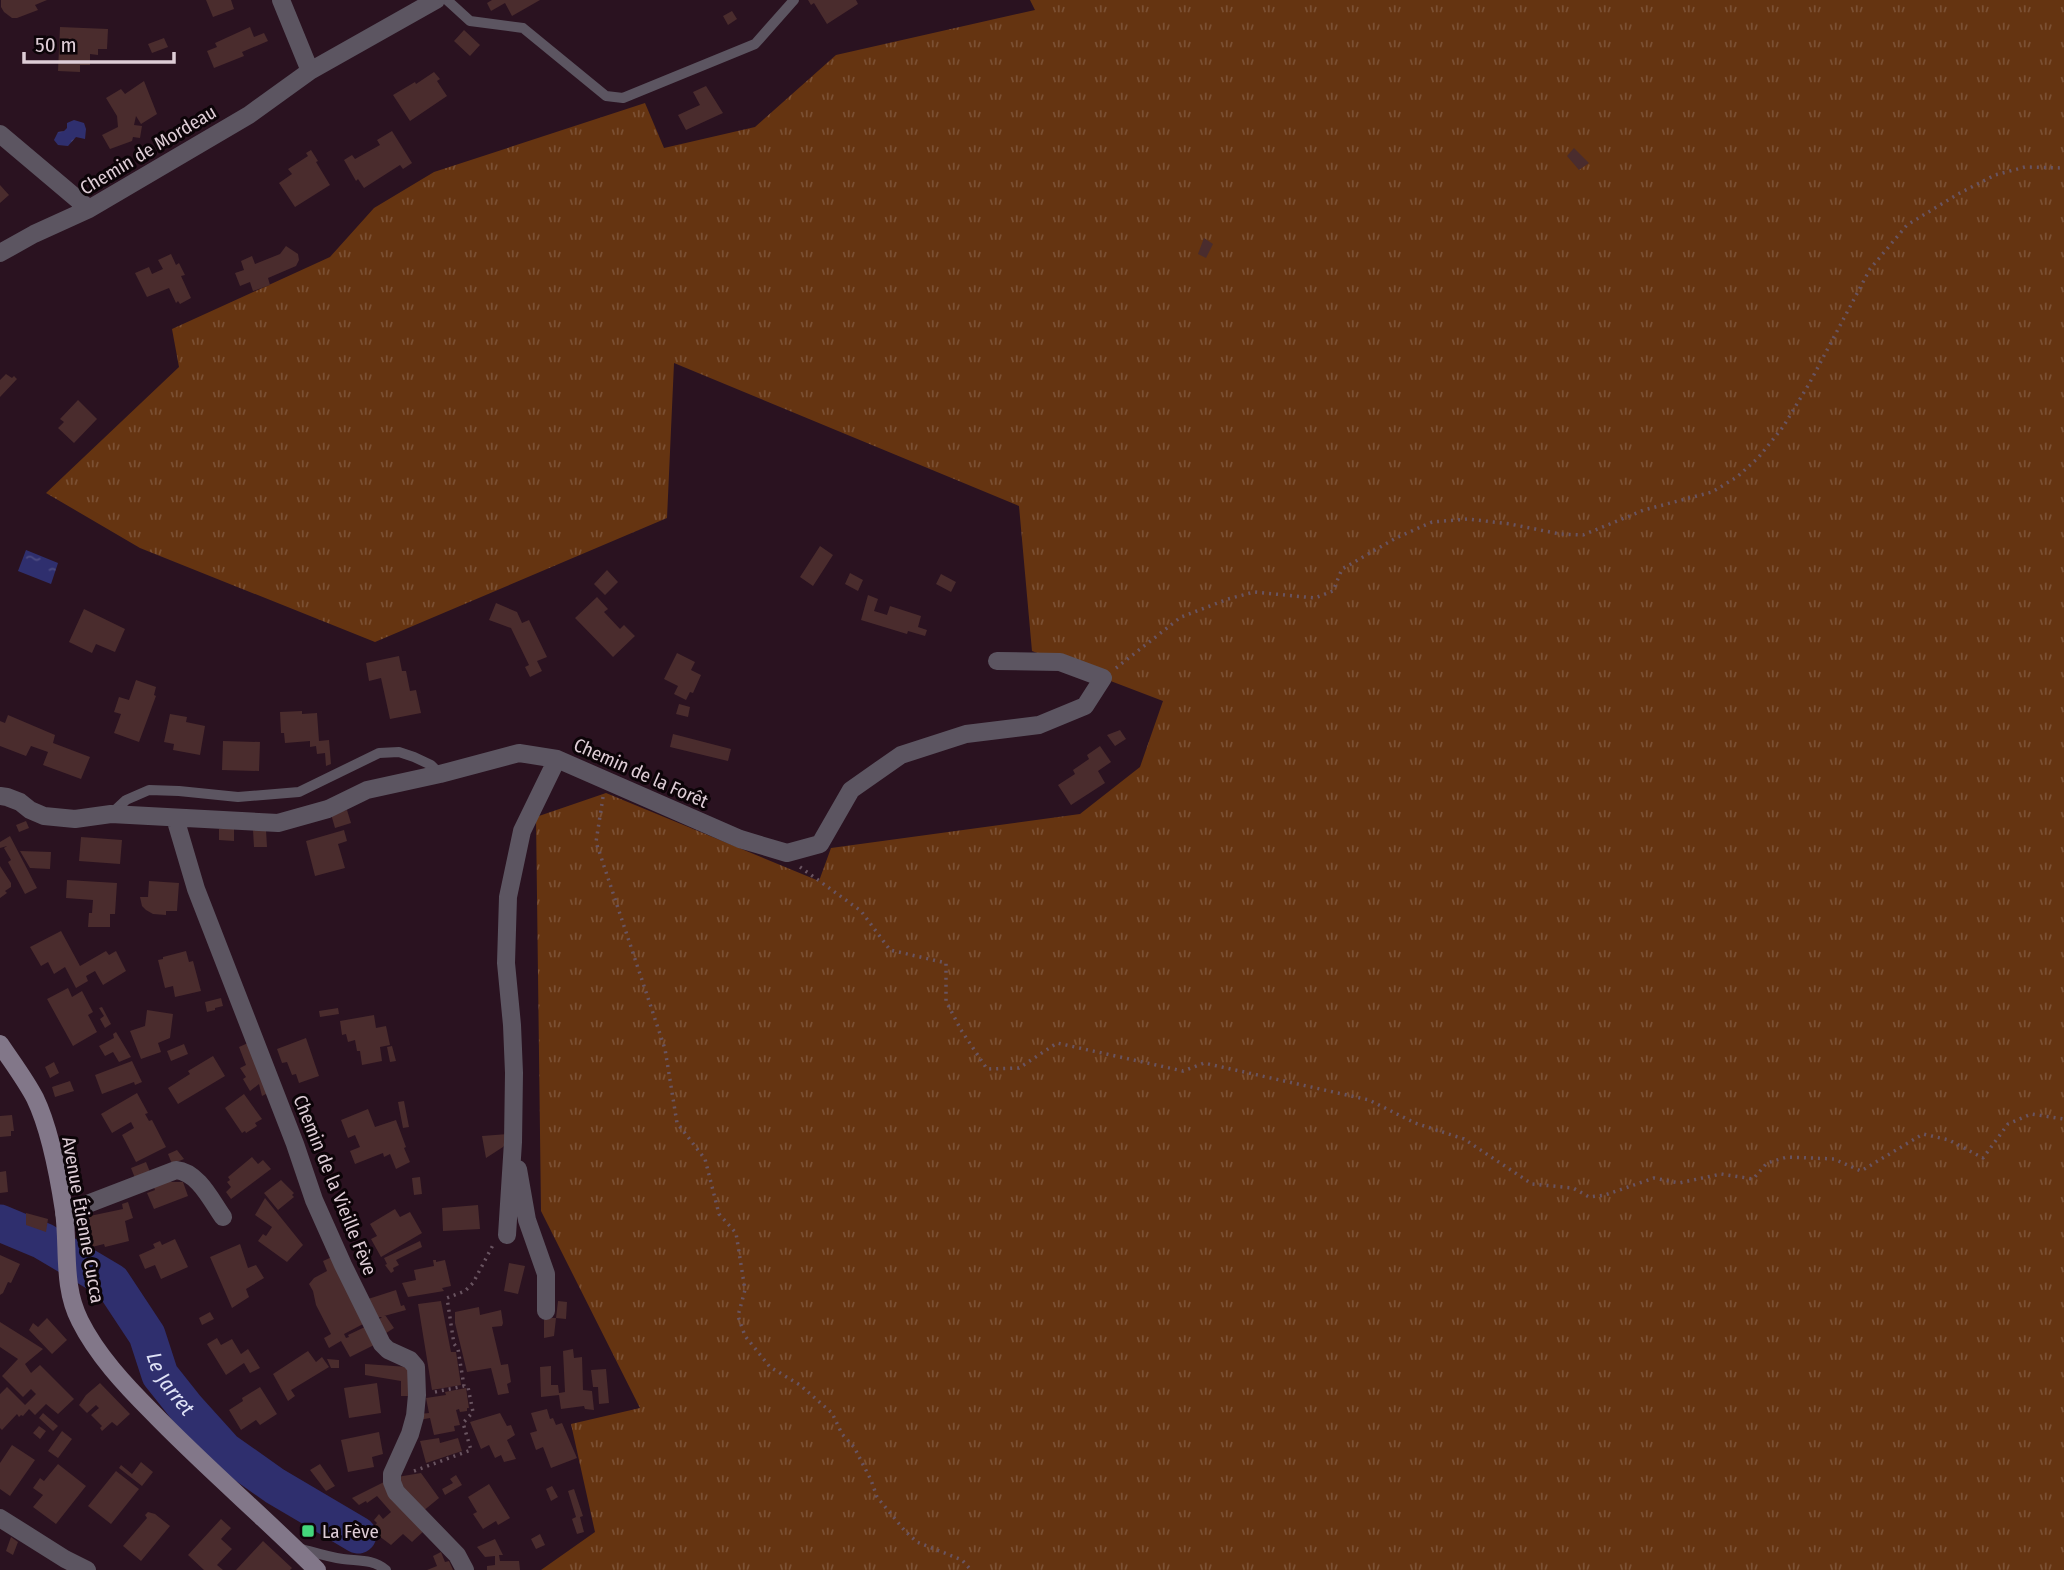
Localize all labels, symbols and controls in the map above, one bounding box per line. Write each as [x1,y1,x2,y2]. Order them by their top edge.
scale bar [24,21,175,65]
text: 50 m [35,32,77,58]
street label: Chemin de Mordeau [76,100,220,200]
street label: Chemin de la Forêt [570,733,713,813]
street label: Chemin de la Vieille Fève [288,1091,382,1279]
street label: Avenue Étienne Cucca [57,1135,109,1305]
water label: Le Jarret [141,1349,200,1421]
place label: La Fève [322,1520,379,1543]
marker: La Fève [300,1523,316,1539]

